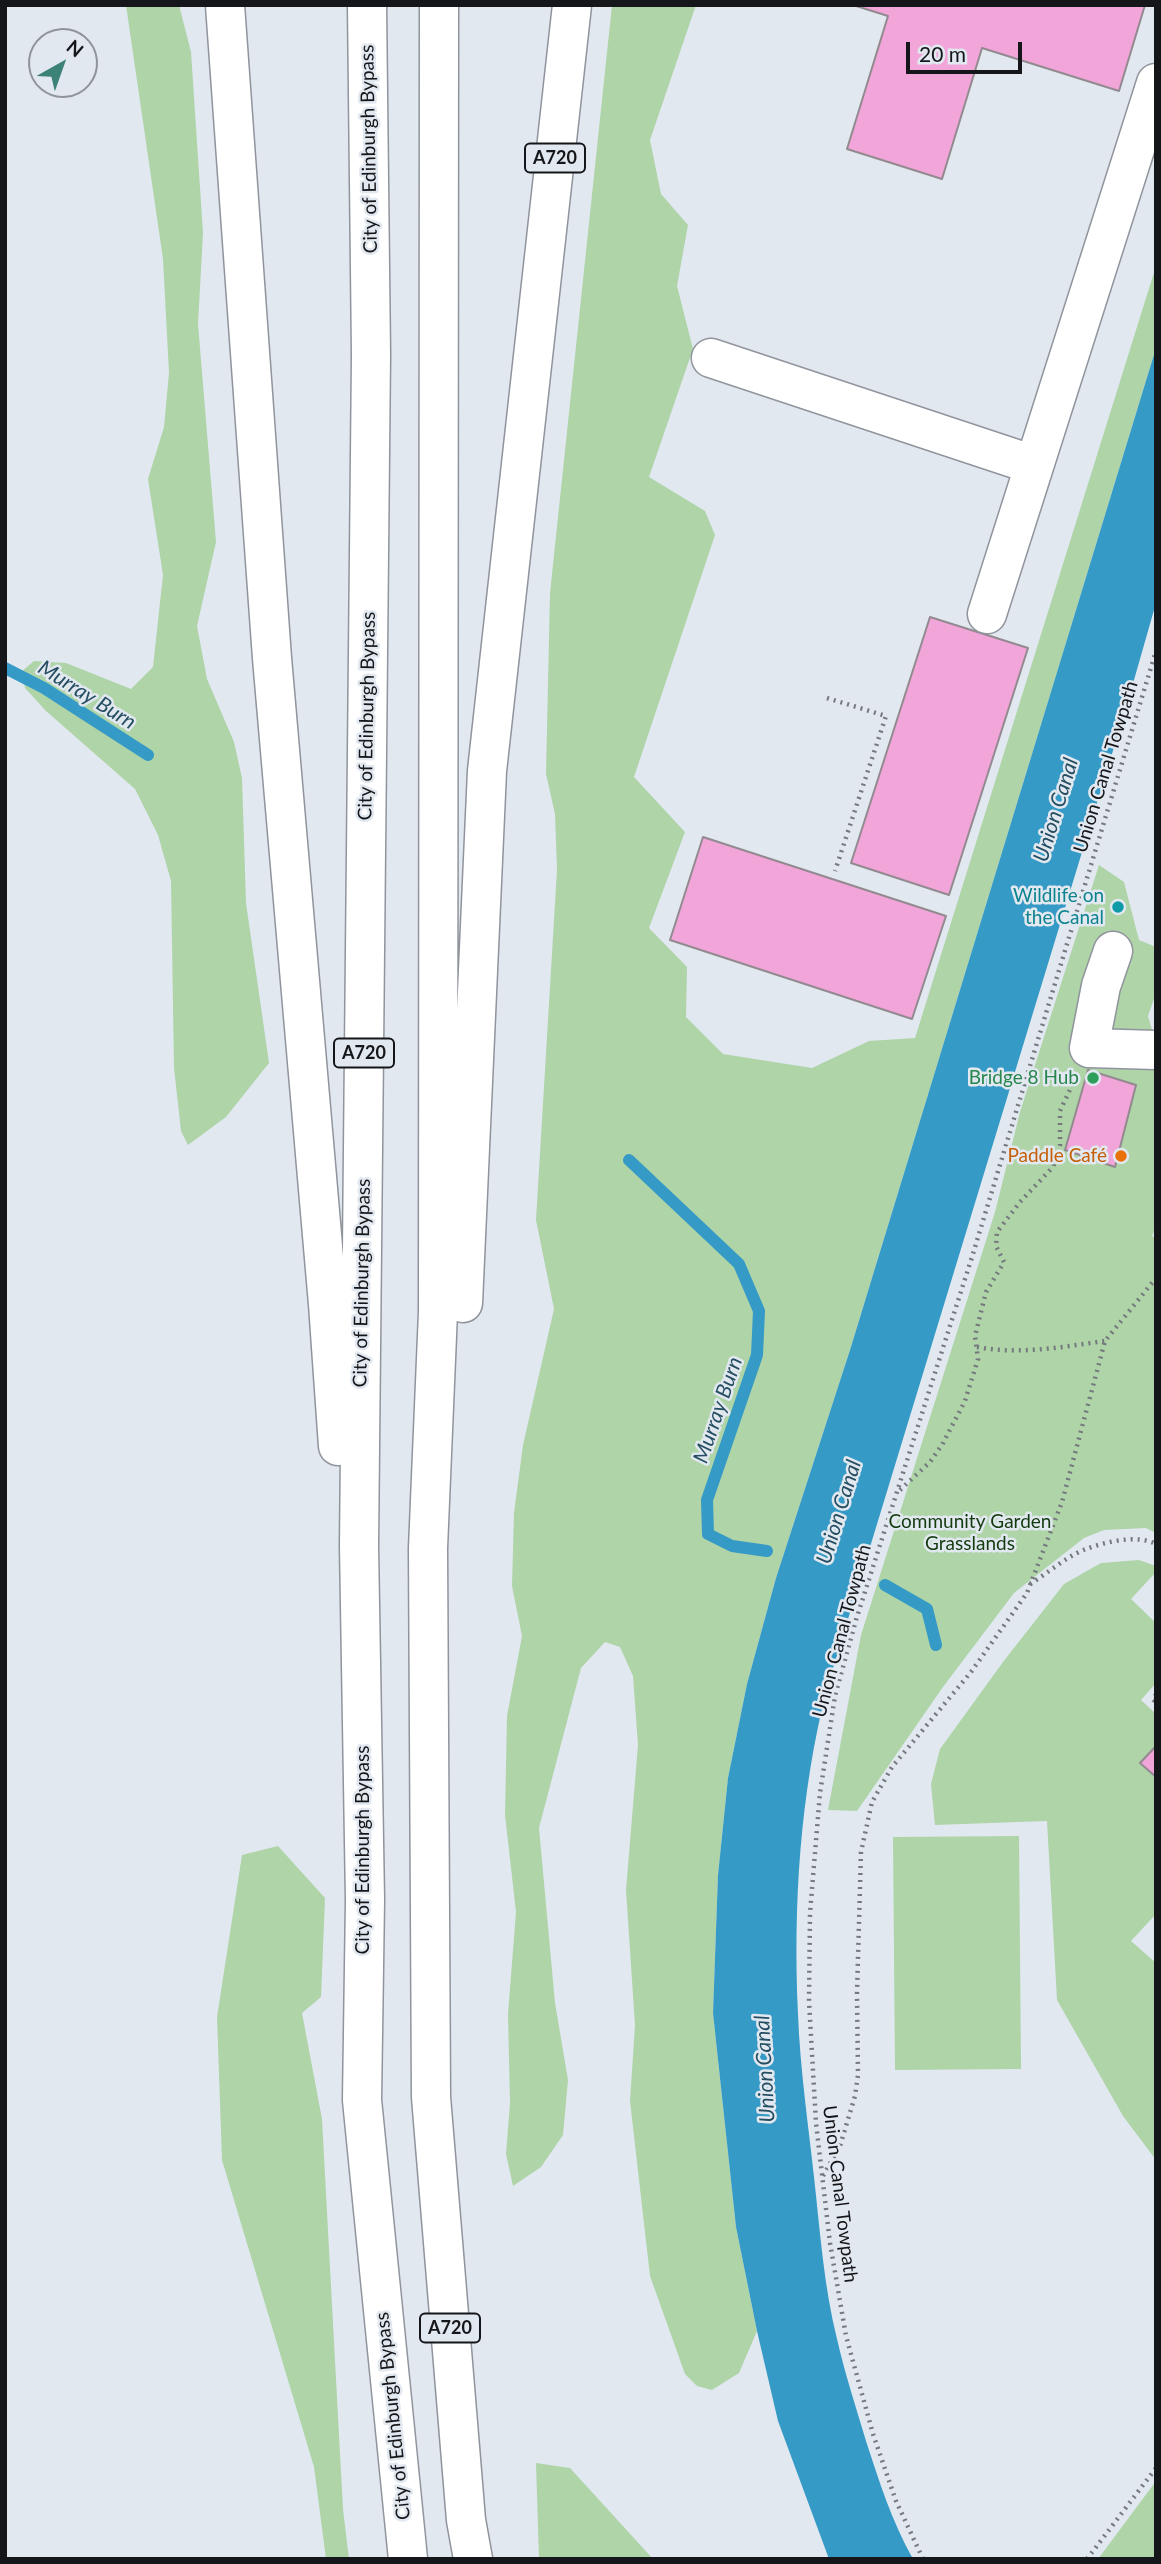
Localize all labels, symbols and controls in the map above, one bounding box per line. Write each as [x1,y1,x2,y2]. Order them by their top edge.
north arrow [28,28,98,98]
scale bar [909,28,1024,72]
text: N [63,35,89,62]
text: 20 m [919,41,966,66]
street label: City of Edinburgh Bypass [356,44,382,254]
road number: A720 [525,144,585,173]
street label: City of Edinburgh Bypass [354,611,380,821]
water label: Murray Burn [33,655,141,735]
street label: Union Canal Towpath [1069,678,1143,856]
water label: Union Canal [1028,755,1084,865]
place label: Wildlife on the Canal [1013,885,1104,929]
marker: Wildlife on the Canal [1110,899,1126,915]
road number: A720 [334,1038,394,1068]
place label: Bridge 8 Hub [969,1067,1079,1089]
marker: Bridge 8 Hub [1085,1070,1101,1086]
place label: Paddle Café [1007,1145,1107,1167]
marker: Paddle Café [1113,1148,1129,1164]
street label: City of Edinburgh Bypass [349,1178,375,1388]
water label: Murray Burn [688,1354,748,1466]
water label: Union Canal [811,1457,867,1567]
park label: Community Garden Grasslands [889,1511,1051,1555]
street label: Union Canal Towpath [808,1542,876,1720]
street label: City of Edinburgh Bypass [352,1746,374,1954]
water label: Union Canal [750,2015,780,2123]
street label: Union Canal Towpath [818,2104,862,2284]
street label: City of Edinburgh Bypass [371,2311,415,2521]
road number: A720 [420,2314,480,2342]

